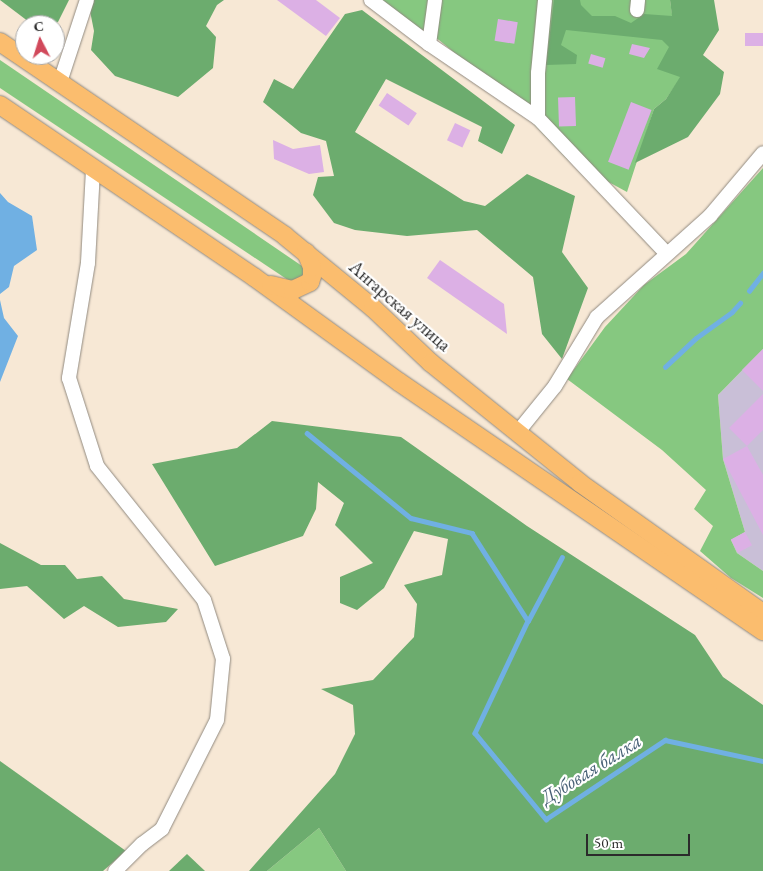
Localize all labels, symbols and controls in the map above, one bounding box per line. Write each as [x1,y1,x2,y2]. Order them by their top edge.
north arrow [15,15,65,65]
text: С [33,17,45,35]
street label: Ангарская улица [344,256,456,356]
water label: Дубовая балка [536,729,646,809]
scale bar [588,824,692,856]
text: 50 m [594,833,623,852]

